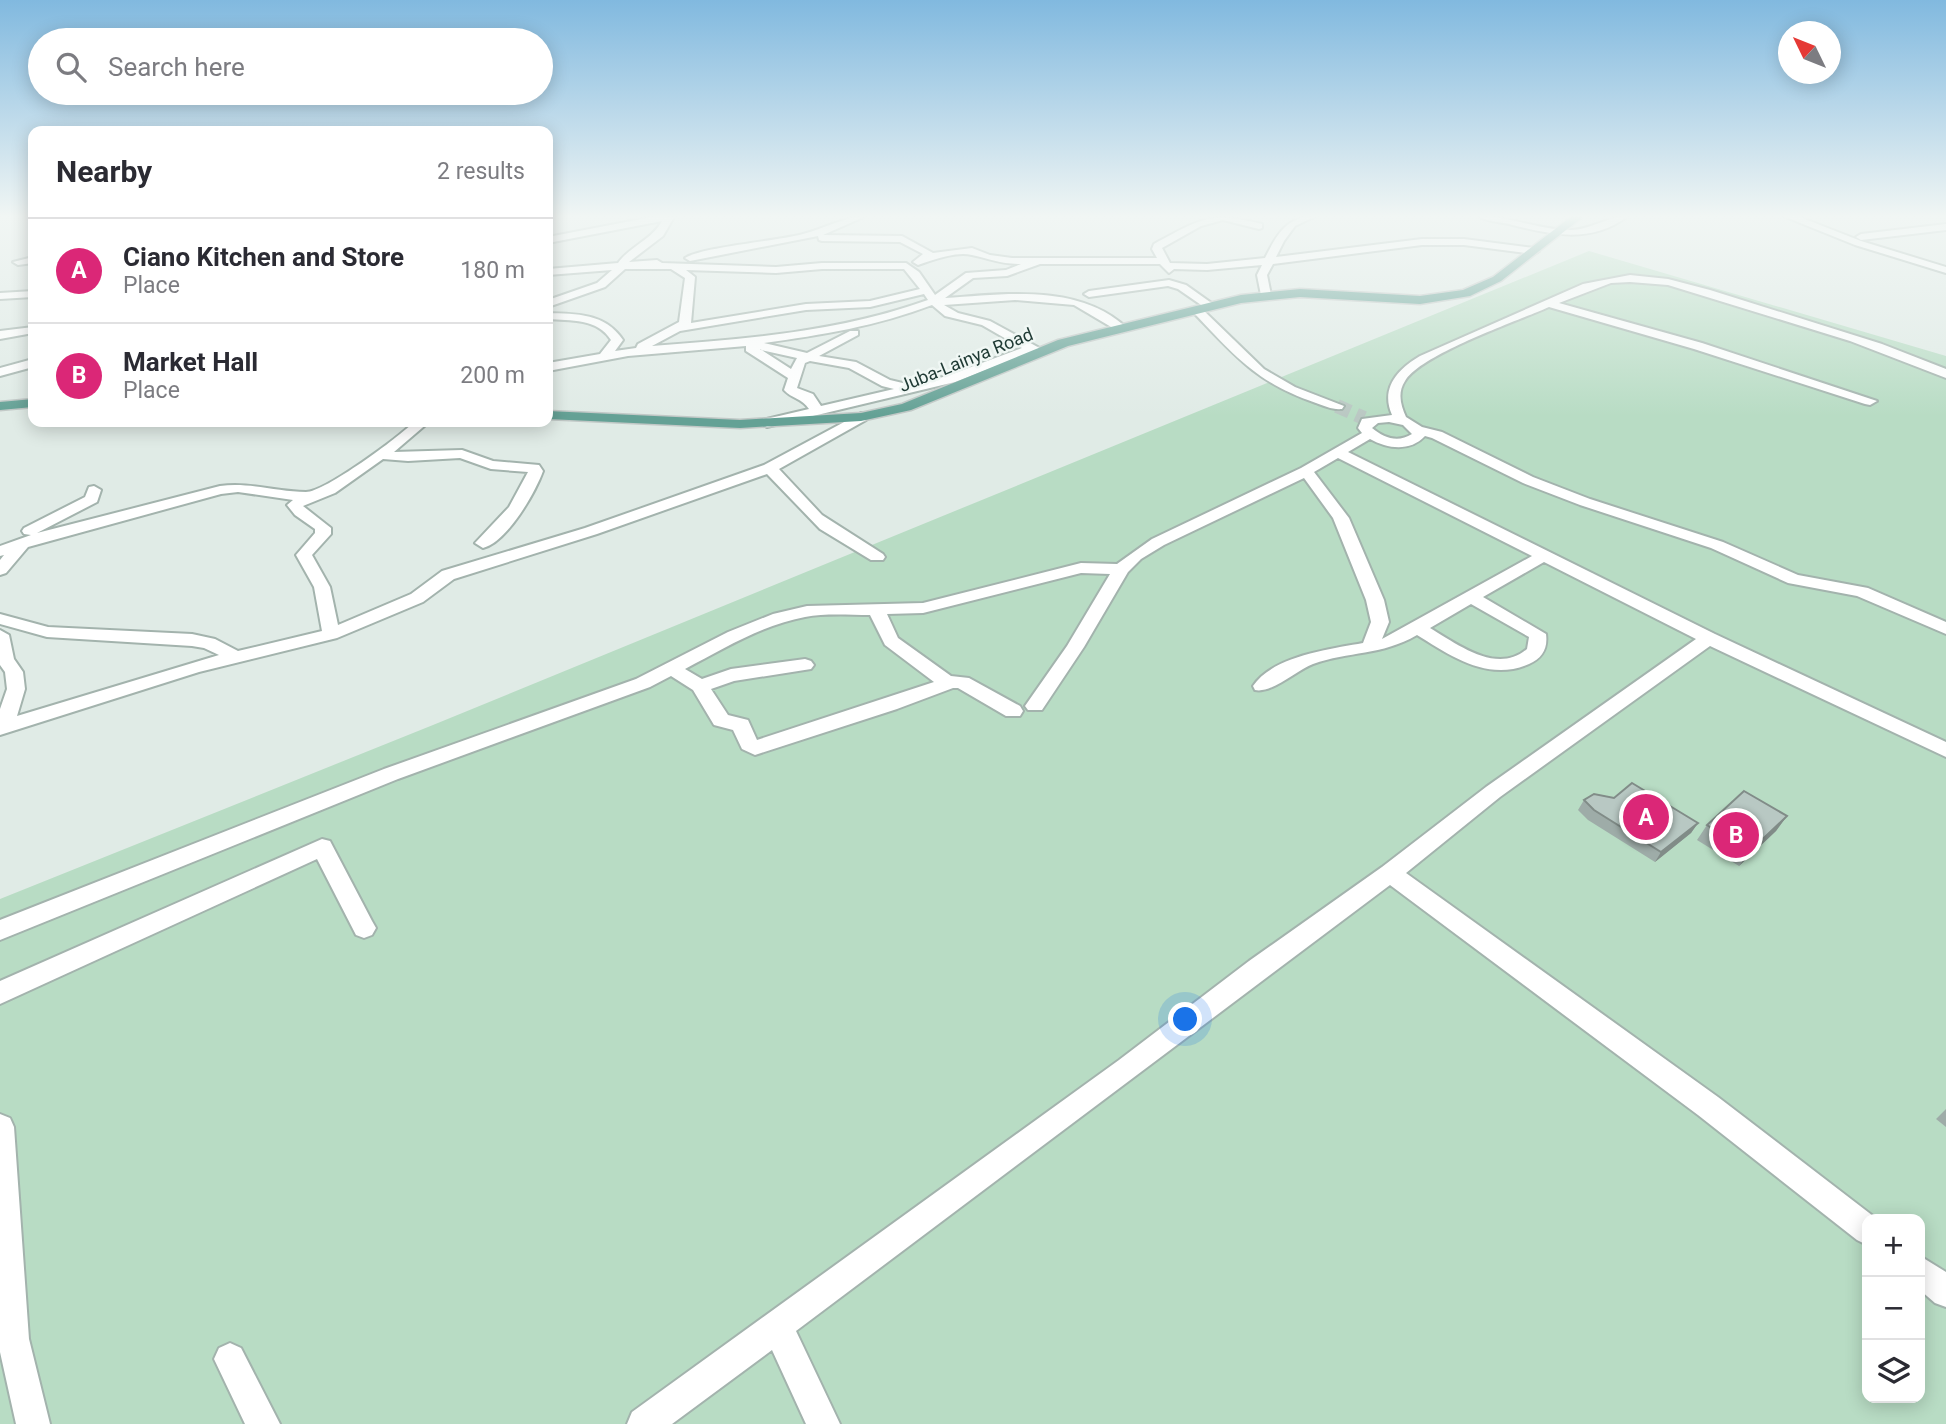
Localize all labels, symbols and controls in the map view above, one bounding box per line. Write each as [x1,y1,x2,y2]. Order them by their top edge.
north arrow [1778,21,1841,84]
search box [28,28,553,105]
icon: search [52,48,90,86]
text: Search here [108,52,245,82]
text: Nearby [56,154,152,189]
text: 2 results [437,158,525,185]
text: Ciano Kitchen and Store [123,242,404,272]
text: A [71,257,87,284]
text: 180 m [460,257,525,284]
text: Place [123,272,180,299]
street label: Juba-Lainya Road [896,323,1036,396]
text: Market Hall [123,347,258,377]
text: B [72,362,86,389]
text: 200 m [460,362,525,389]
text: Place [123,377,180,404]
pin: A [1623,791,1669,843]
pin: B [1713,809,1759,861]
your location [1168,1002,1202,1036]
map controls [1862,1214,1925,1403]
button: + [1862,1214,1925,1277]
button: − [1862,1277,1925,1340]
button: layers [1862,1340,1925,1403]

